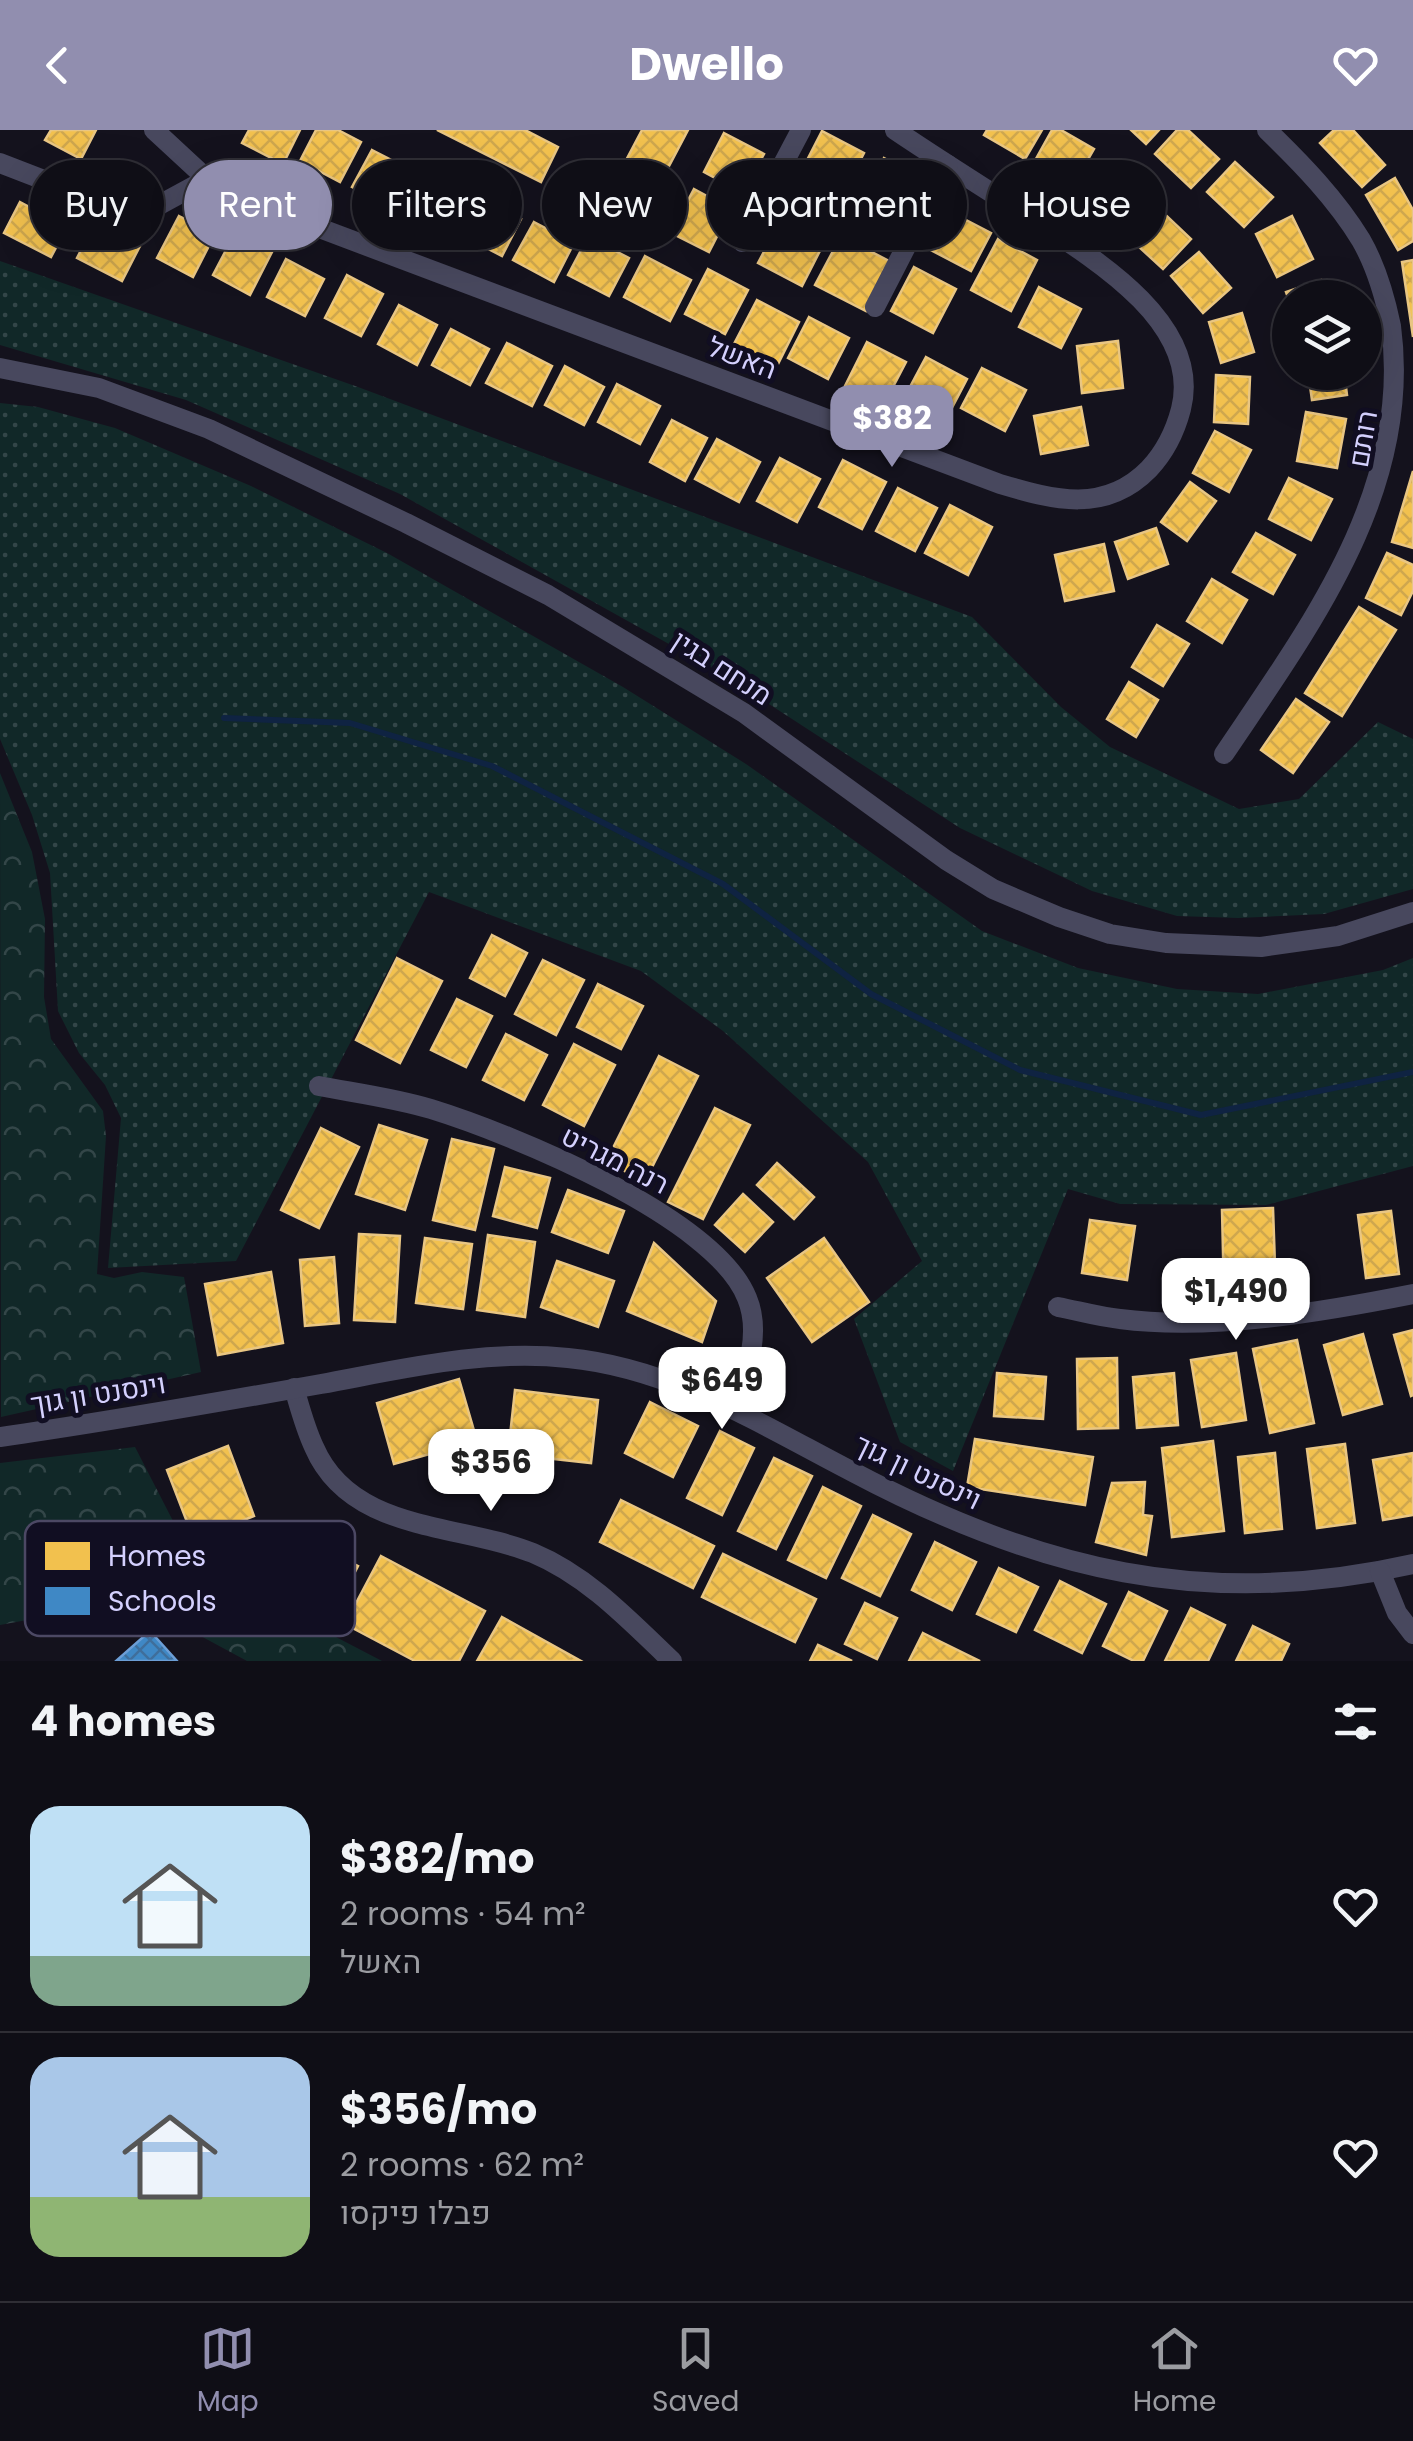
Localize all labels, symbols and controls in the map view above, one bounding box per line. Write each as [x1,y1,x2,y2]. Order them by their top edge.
text: Dwello [629,33,784,96]
icon: back [30,38,85,93]
icon: heart [1328,38,1383,93]
chip: Buy [30,160,164,250]
chip: Rent [184,160,332,250]
chip: Filters [352,160,522,250]
chip: New [542,160,687,250]
chip: Apartment [707,160,967,250]
chip: House [987,160,1166,250]
map controls [1272,280,1382,390]
button: layers [1272,280,1382,390]
street label: האשל [702,327,782,389]
pin: $382 [833,385,951,470]
text: $382 [852,395,932,440]
street label: רותם [1339,407,1387,471]
street label: מנחם בגין [664,621,780,715]
street label: רנה מגריט [555,1116,675,1204]
pin: $1,490 [1155,1258,1317,1343]
text: $1,490 [1184,1268,1288,1313]
pin: $649 [663,1347,781,1432]
text: $649 [681,1357,763,1402]
street label: וינסנט ון גוך [28,1364,168,1424]
street label: וינסנט ון גוך [848,1425,988,1519]
pin: $356 [432,1429,550,1514]
text: $356 [450,1439,532,1484]
legend [25,1521,355,1636]
text: Homes [108,1537,206,1576]
text: Schools [108,1582,217,1621]
text: 4 homes [30,1692,216,1751]
icon: filters [1328,1694,1383,1749]
text: $382/mo [340,1829,535,1888]
icon: home [110,1846,230,1966]
icon: heart [1328,1879,1383,1934]
text: 2 rooms · 54 m² [340,1891,586,1936]
text: האשל [340,1939,421,1984]
text: $356/mo [340,2080,537,2139]
icon: home [110,2097,230,2217]
icon: heart [1328,2130,1383,2185]
text: 2 rooms · 62 m² [340,2142,584,2187]
text: פבלו פיקסו [340,2190,491,2235]
tab: Map [197,2321,259,2423]
tab: Saved [652,2321,739,2423]
tab: Home [1133,2321,1216,2423]

